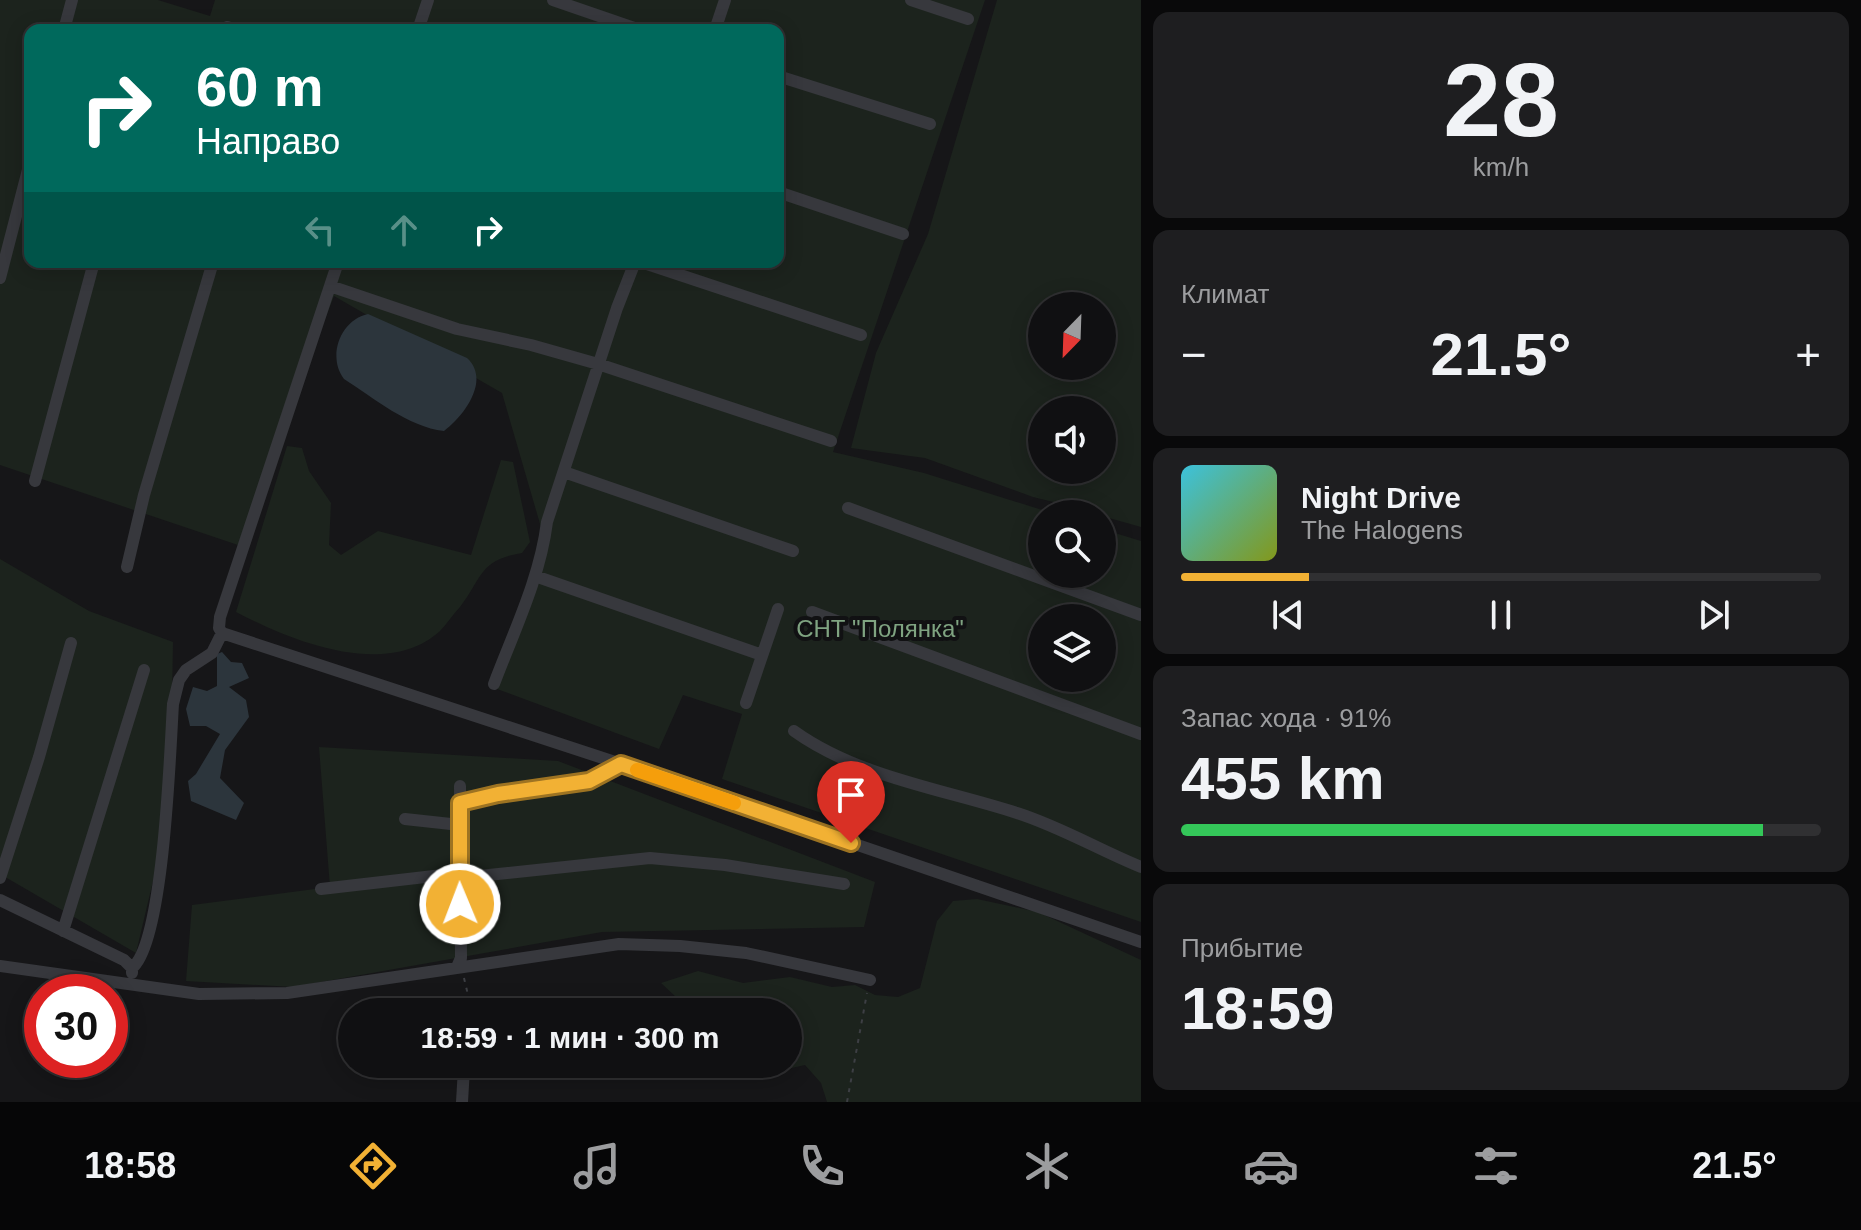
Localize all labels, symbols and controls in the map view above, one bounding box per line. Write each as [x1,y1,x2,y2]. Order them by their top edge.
text: 28 [1443,42,1559,158]
text: 60 m [196,55,324,118]
icon: right [64,56,168,160]
text: Направо [196,121,340,162]
text: km/h [1473,152,1529,182]
icon: left [298,208,342,252]
icon: ahead [382,208,426,252]
icon: right [466,208,510,252]
text: Климат [1181,279,1270,309]
north arrow [1028,292,1116,380]
map controls [1028,292,1116,692]
text: 21.5° [1431,321,1571,388]
text: − [1181,330,1207,379]
text: + [1795,330,1821,379]
button: sound [1028,396,1116,484]
text: Night Drive [1301,481,1461,514]
button: search [1028,500,1116,588]
text: The Halogens [1301,515,1463,545]
icon: previous [1266,593,1310,637]
icon: pause [1479,593,1523,637]
icon: next [1692,593,1736,637]
button: layers [1028,604,1116,692]
park label: СНТ "Полянка" [796,615,964,642]
text: Запас хода · 91% [1181,703,1391,733]
text: 455 km [1181,745,1385,812]
pin [817,761,885,843]
icon: arrive [829,773,873,817]
position arrow [418,862,502,946]
text: Прибытие [1181,933,1303,963]
speed limit sign: 30 [24,974,128,1078]
text: 18:59 [1181,975,1334,1042]
text: 18:59 · 1 мин · 300 m [421,1021,719,1054]
icon: directions [345,1138,401,1194]
icon: music [569,1138,625,1194]
icon: phone [794,1138,850,1194]
icon: climate [1019,1138,1075,1194]
icon: car [1243,1138,1299,1194]
icon: filters [1468,1138,1524,1194]
text: 18:58 [84,1145,176,1186]
text: 21.5° [1692,1145,1777,1186]

